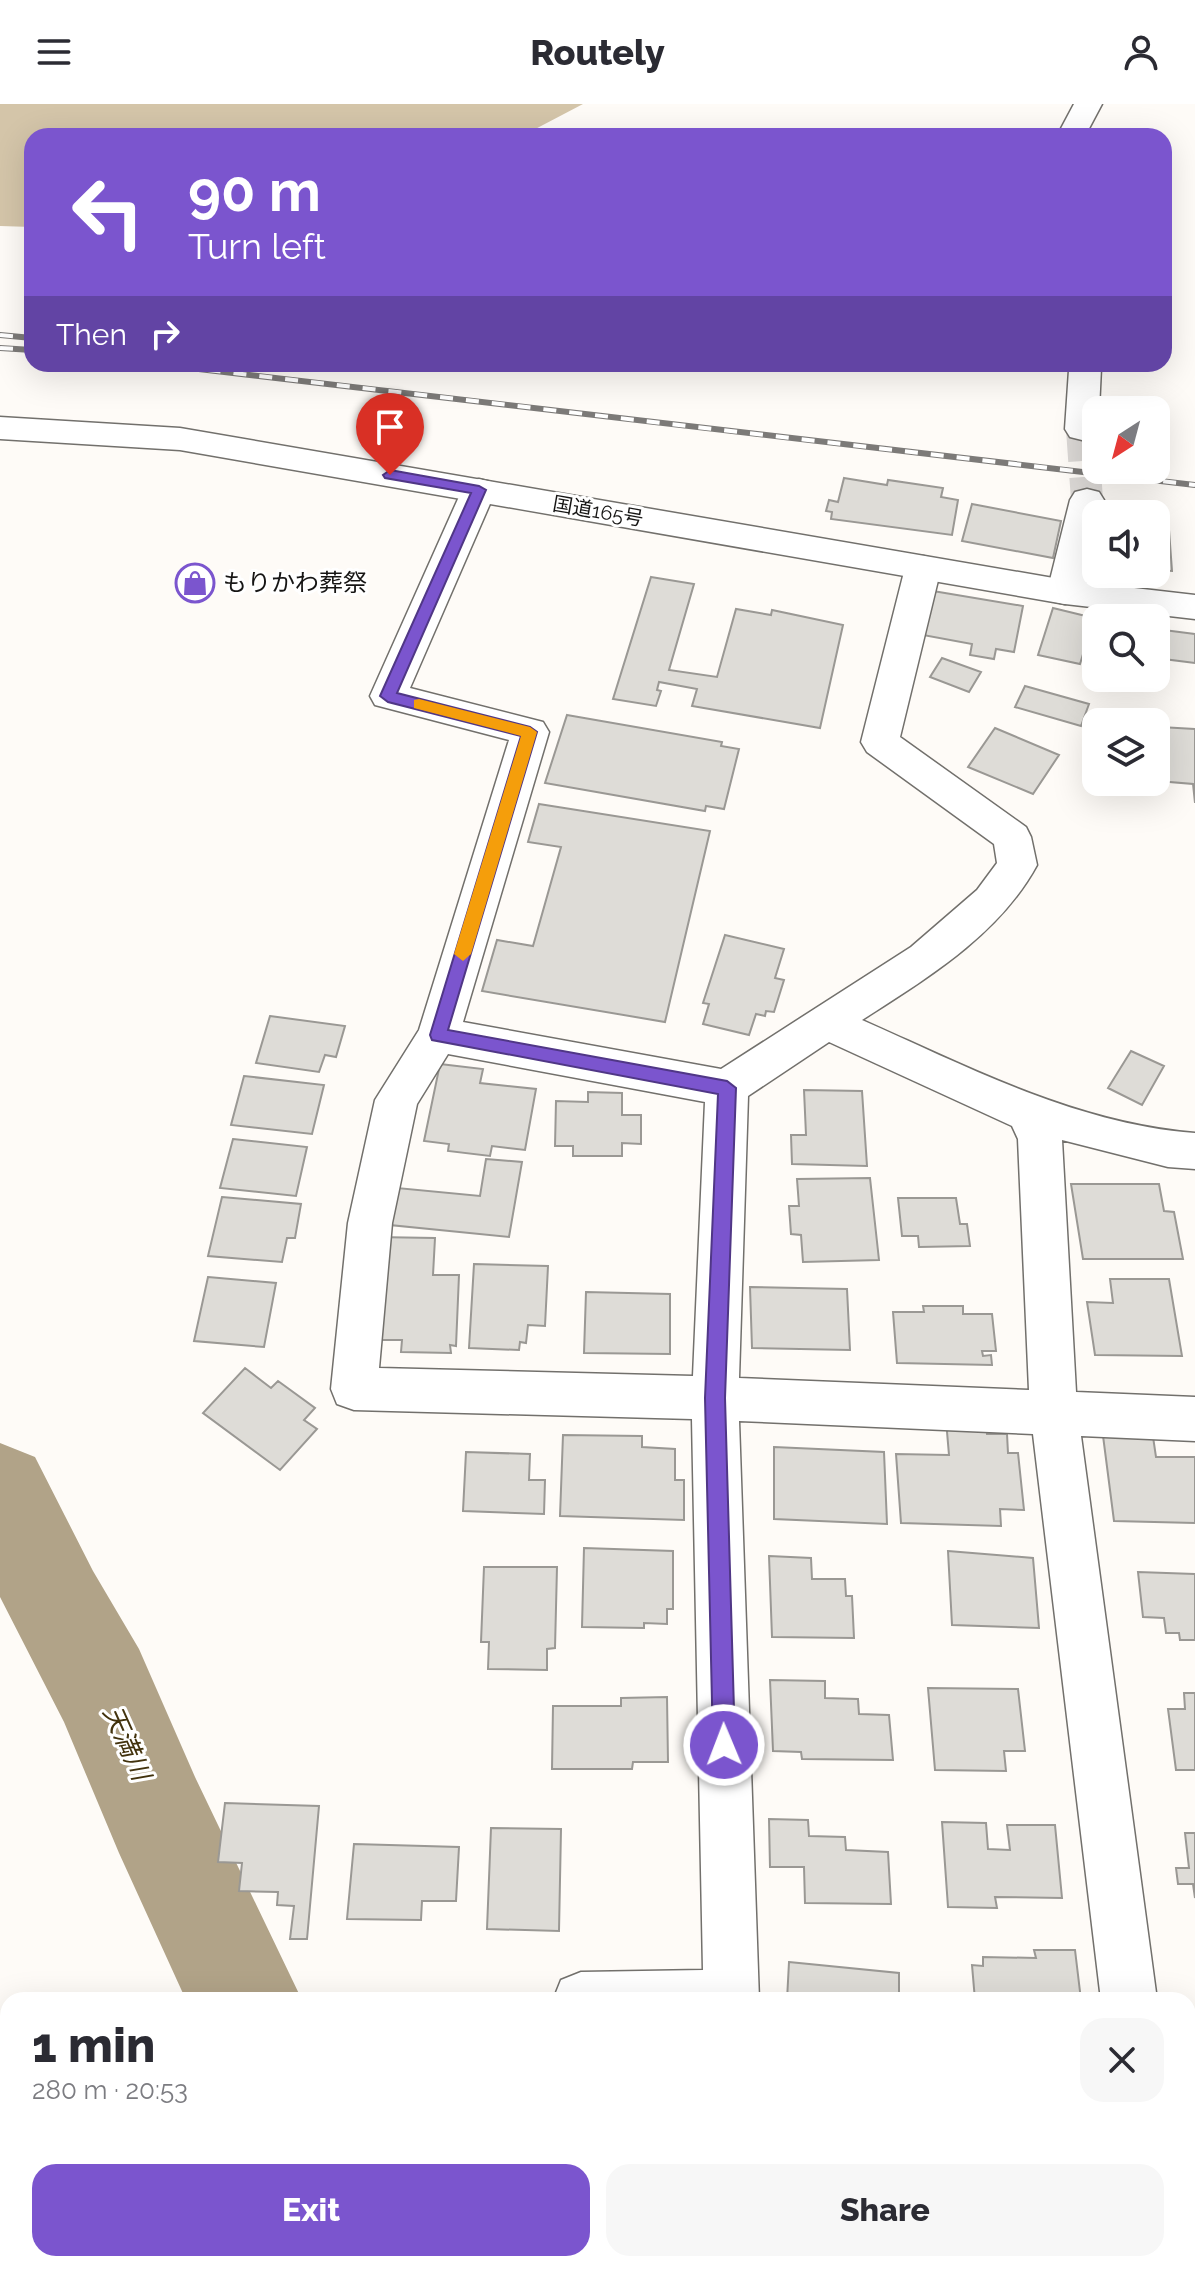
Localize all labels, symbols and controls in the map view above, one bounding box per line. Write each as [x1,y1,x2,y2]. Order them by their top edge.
icon: menu [32,30,76,74]
icon: person [1119,30,1163,74]
text: Routely [530,31,665,73]
text: 90 m [188,158,321,224]
icon: left [56,160,160,264]
text: Turn left [188,225,326,267]
icon: right [143,312,187,356]
text: Then [56,317,127,352]
pin [356,393,424,475]
north arrow [1082,396,1170,484]
map controls [1082,396,1170,796]
icon: arrive [368,405,412,449]
street label: 国道165号 [551,491,645,531]
button: sound [1082,500,1170,588]
shop icon: もりかわ葬祭 [174,562,216,604]
place label: もりかわ葬祭 [223,568,367,597]
button: search [1082,604,1170,692]
button: layers [1082,708,1170,796]
water label: 天満川 [97,1701,158,1787]
position arrow [682,1703,766,1787]
text: 1 min [32,2017,155,2073]
button: close [1080,2018,1164,2102]
text: 280 m · 20:53 [32,2075,188,2105]
button: Exit [32,2164,590,2256]
button: Share [606,2164,1164,2256]

